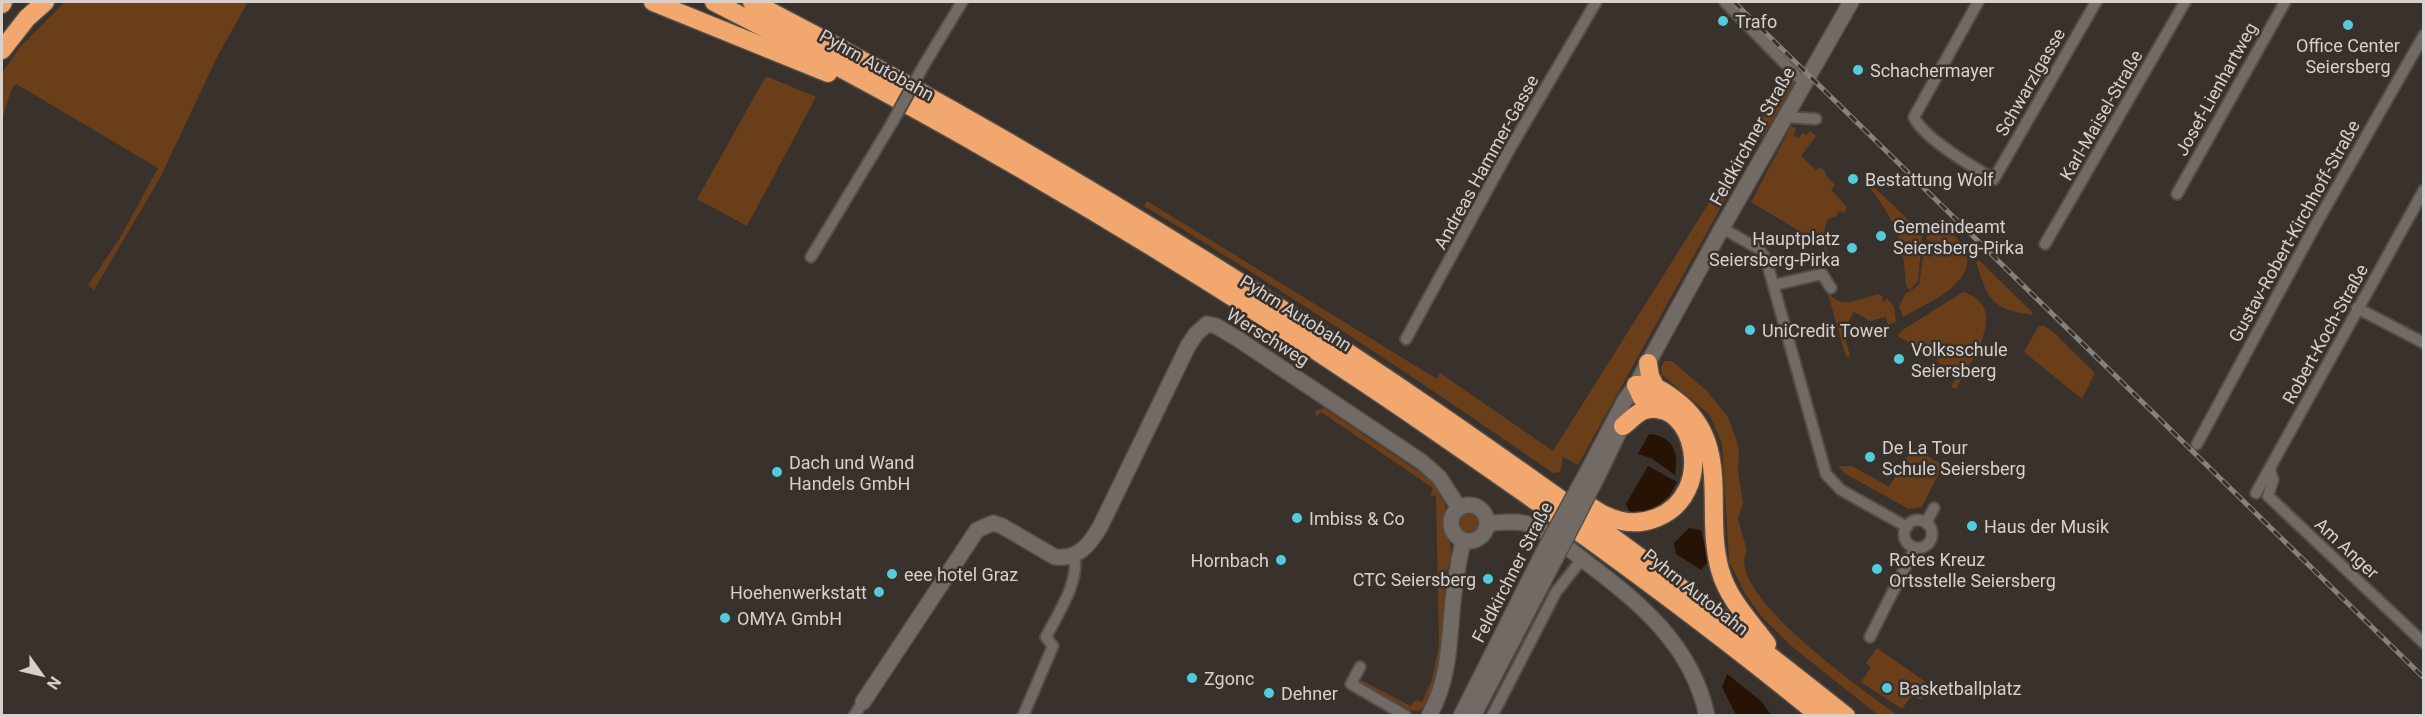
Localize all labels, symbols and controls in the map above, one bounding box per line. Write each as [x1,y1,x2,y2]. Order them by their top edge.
place label: Trafo [1735,11,1777,32]
marker: Trafo [1716,14,1730,28]
marker: Office Center Seiersberg [2341,18,2355,32]
street label: Josef-Lienhartweg [2171,19,2261,159]
street label: Schwarzlgasse [1991,24,2069,140]
street label: Pyhrn Autobahn [816,25,938,105]
place label: Office Center Seiersberg [2296,35,2400,77]
street label: Karl-Maisel-Straße [2055,46,2147,184]
place label: Schachermayer [1870,60,1994,81]
street label: Feldkirchner Straße [1705,63,1799,209]
marker: Schachermayer [1851,63,1865,77]
street label: Andreas Hammer-Gasse [1429,71,1543,253]
street label: Gustav-Robert-Kirchhoff-Straße [2224,117,2364,345]
place label: Bestattung Wolf [1865,169,1994,190]
marker: Bestattung Wolf [1846,172,1860,186]
place label: Gemeindeamt Seiersberg-Pirka [1893,216,2024,258]
place label: Hauptplatz Seiersberg-Pirka [1709,228,1840,270]
marker: Gemeindeamt Seiersberg-Pirka [1874,229,1888,243]
marker: Hauptplatz Seiersberg-Pirka [1845,241,1859,255]
street label: Robert-Koch-Straße [2278,261,2372,407]
street label: Pyhrn Autobahn [1236,270,1356,356]
street label: Werschweg [1223,303,1313,371]
place label: UniCredit Tower [1762,320,1889,341]
marker: UniCredit Tower [1743,323,1757,337]
place label: Volksschule Seiersberg [1911,339,2008,381]
marker: Volksschule Seiersberg [1892,352,1906,366]
place label: De La Tour Schule Seiersberg [1882,437,2026,479]
marker: De La Tour Schule Seiersberg [1863,450,1877,464]
place label: Dach und Wand Handels GmbH [789,452,914,494]
marker: Dach und Wand Handels GmbH [770,465,784,479]
street label: Feldkirchner Straße [1467,498,1557,646]
place label: Imbiss & Co [1309,508,1405,529]
marker: Imbiss & Co [1290,511,1304,525]
street label: Am Anger [2311,513,2383,583]
place label: Haus der Musik [1984,516,2110,537]
marker: Haus der Musik [1965,519,1979,533]
street label: Pyhrn Autobahn [1639,544,1753,640]
place label: Rotes Kreuz Ortsstelle Seiersberg [1889,549,2056,591]
place label: Hornbach [1191,550,1269,571]
marker: Hornbach [1274,553,1288,567]
marker: Rotes Kreuz Ortsstelle Seiersberg [1870,562,1884,576]
place label: eee hotel Graz [904,564,1018,585]
marker: eee hotel Graz [885,567,899,581]
place label: CTC Seiersberg [1353,569,1476,590]
marker: CTC Seiersberg [1481,572,1495,586]
place label: Hoehenwerkstatt [730,582,867,603]
marker: Hoehenwerkstatt [872,585,886,599]
place label: OMYA GmbH [737,608,842,629]
marker: OMYA GmbH [718,611,732,625]
north arrow [12,645,72,705]
place label: Zgonc [1204,668,1254,689]
marker: Zgonc [1185,671,1199,685]
text: N [43,673,65,693]
place label: Basketballplatz [1899,678,2021,699]
marker: Basketballplatz [1880,681,1894,695]
place label: Dehner [1281,683,1338,704]
marker: Dehner [1262,686,1276,700]

